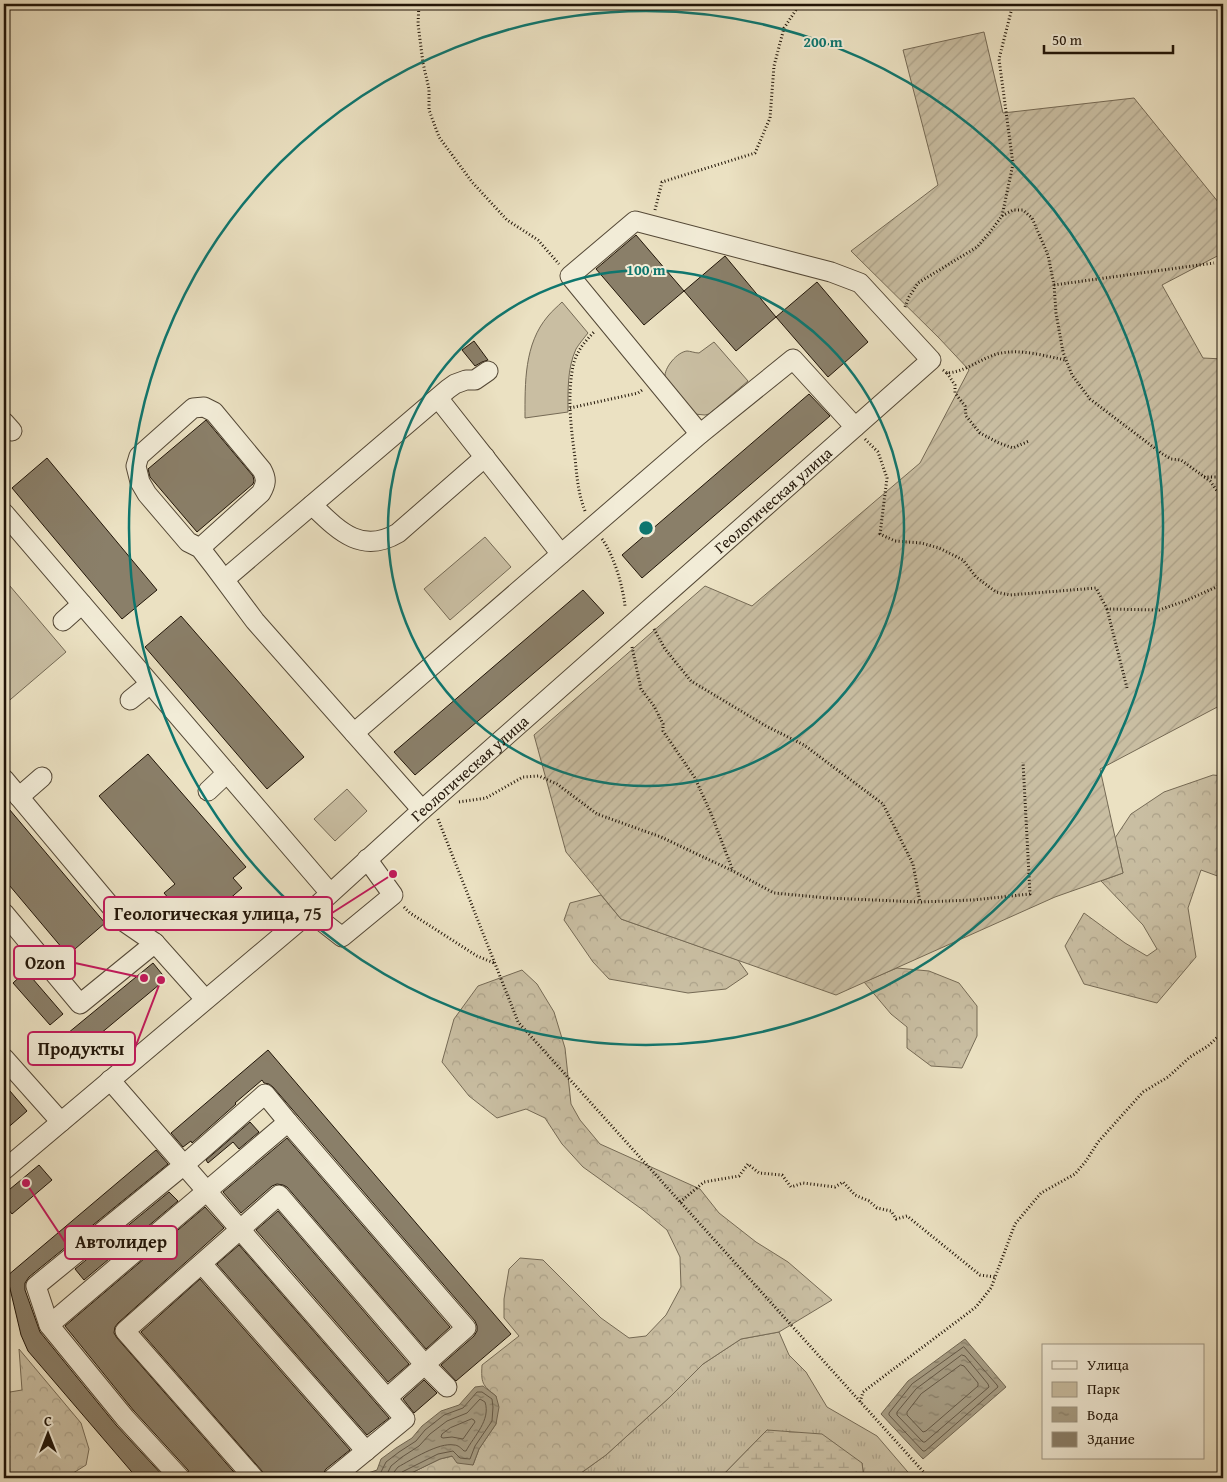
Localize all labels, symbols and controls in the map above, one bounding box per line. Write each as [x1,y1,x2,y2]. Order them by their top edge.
scale bar [1044,22,1173,54]
text: 50 m [1052,29,1083,50]
text: 200 m [803,31,843,52]
text: 100 m [626,259,666,280]
street label: Геологическая улица [708,441,838,559]
centre of rings [637,519,655,537]
street label: Геологическая улица [405,709,534,827]
callout: Геологическая улица, 75 [104,897,332,930]
text: Геологическая улица, 75 [114,900,322,927]
callout: Ozon [14,946,75,979]
text: Ozon [25,949,65,976]
callout: Продукты [28,1032,135,1065]
text: Продукты [38,1035,124,1062]
callout: Автолидер [65,1226,177,1259]
text: Автолидер [75,1228,167,1255]
legend [1042,1344,1204,1460]
text: Улица [1087,1354,1130,1375]
text: Парк [1087,1378,1120,1399]
text: Вода [1087,1404,1119,1425]
north arrow [22,1410,72,1460]
text: С [44,1411,52,1431]
text: Здание [1087,1428,1135,1449]

